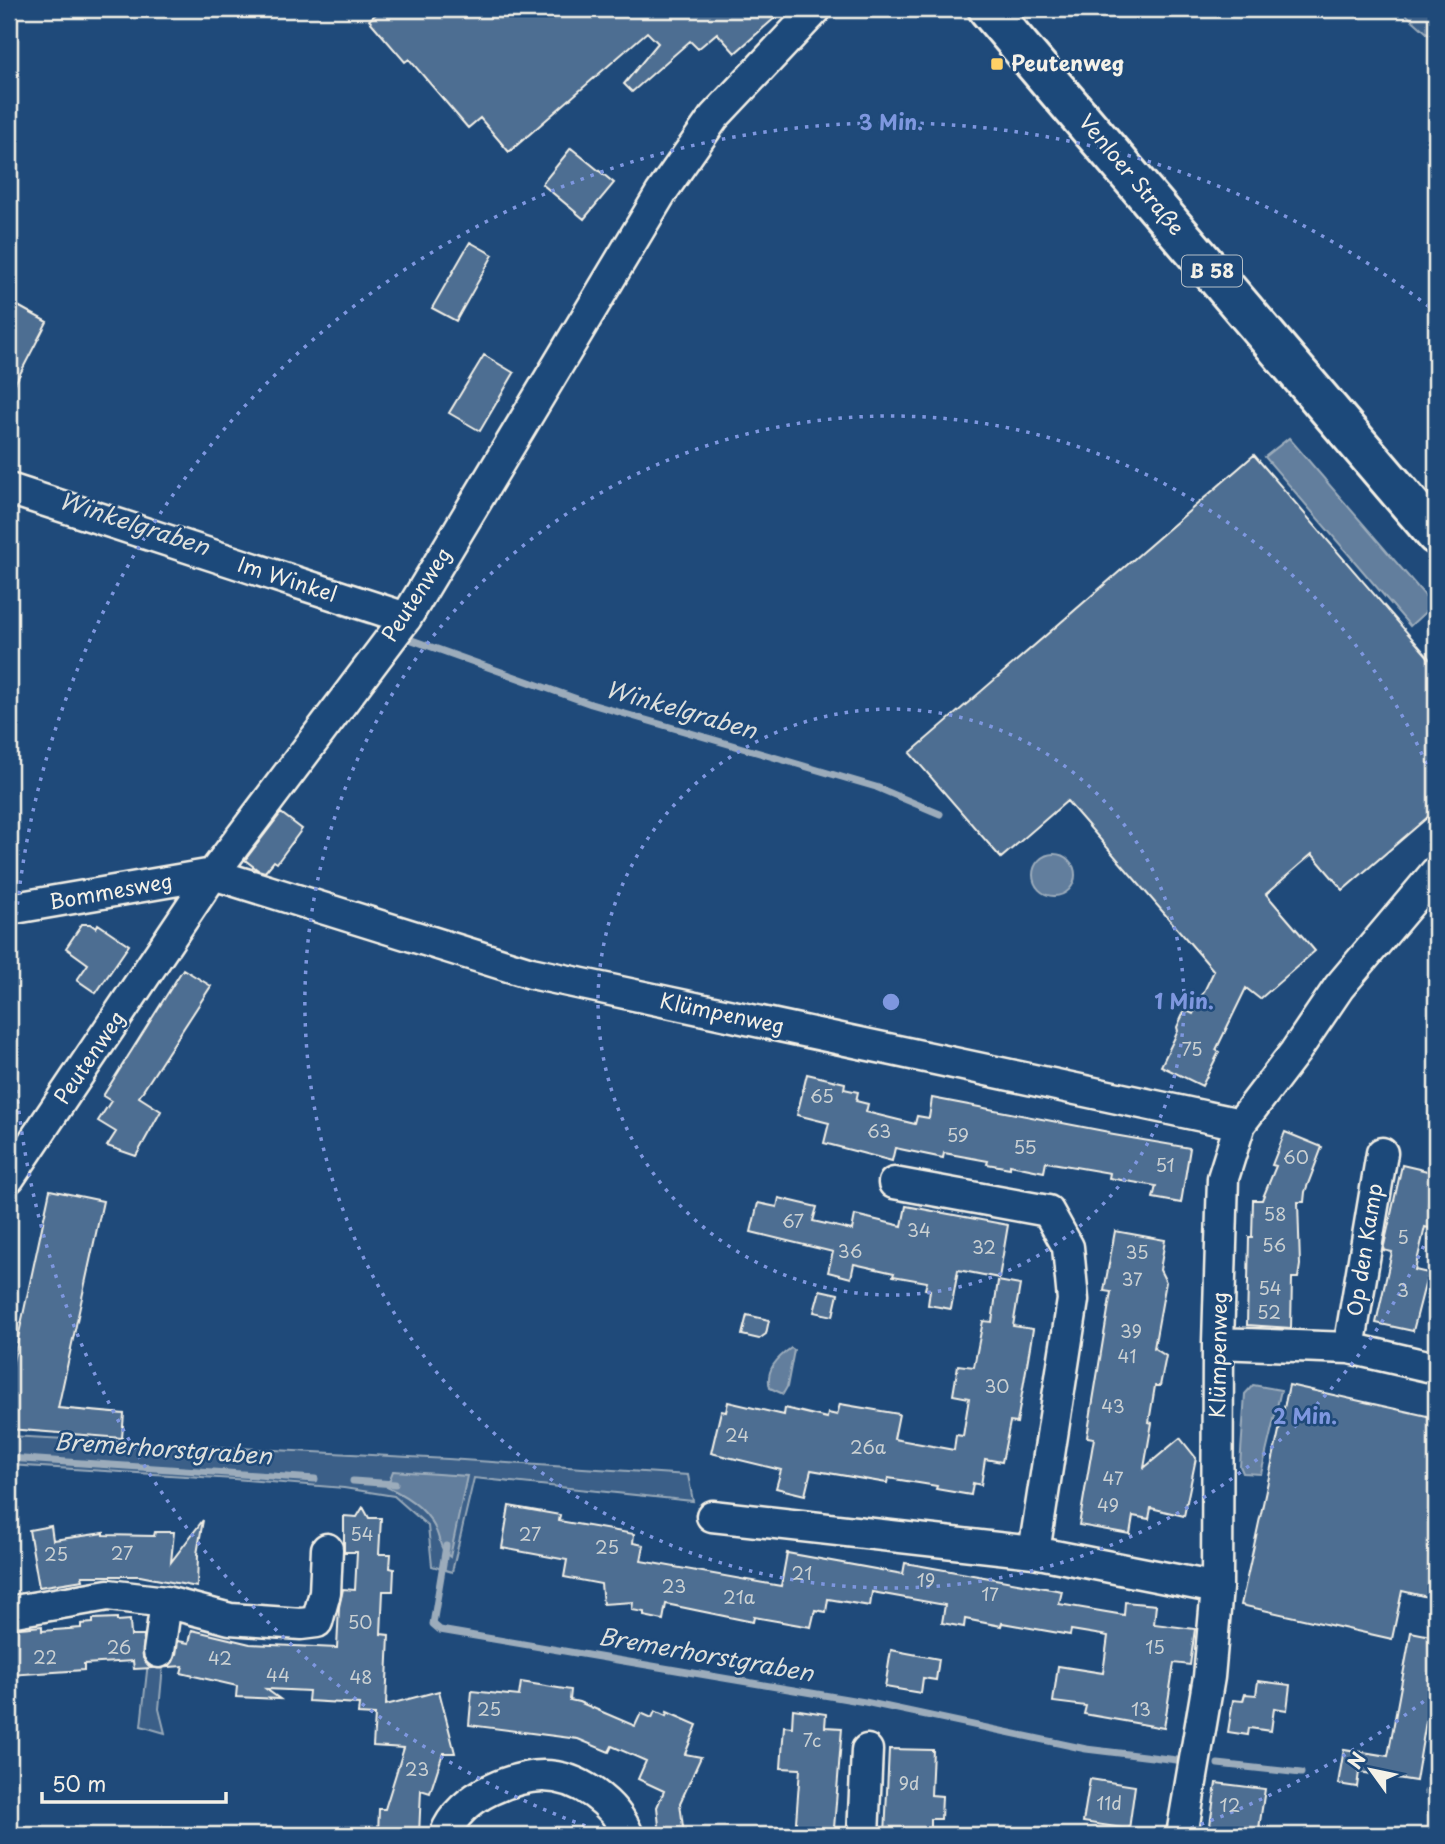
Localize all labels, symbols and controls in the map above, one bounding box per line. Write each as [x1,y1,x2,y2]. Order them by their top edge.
place label: Peutenweg [1011,46,1124,78]
marker: Peutenweg [989,56,1005,72]
text: 3 Min. [859,105,923,137]
street label: Venloer Straße [1072,106,1193,241]
road number: B 58 [1182,256,1242,286]
water label: Winkelgraben [55,482,215,564]
street label: Peutenweg [373,540,458,648]
street label: Im Winkel [234,547,341,609]
water label: Winkelgraben [602,670,763,747]
street label: Bommesweg [47,863,175,917]
street label: Klümpenweg [657,983,788,1041]
text: 1 Min. [1154,984,1214,1016]
centre of rings [879,990,903,1014]
street label: Peutenweg [45,1003,132,1110]
house number: 75 [1182,1035,1203,1062]
house number: 65 [810,1082,834,1109]
house number: 63 [867,1117,891,1144]
house number: 59 [947,1121,969,1148]
house number: 55 [1013,1133,1037,1160]
house number: 60 [1283,1143,1309,1170]
house number: 51 [1155,1151,1175,1178]
street label: Op den Kamp [1337,1181,1389,1318]
house number: 58 [1264,1200,1286,1227]
house number: 67 [782,1207,804,1234]
house number: 34 [907,1216,931,1243]
house number: 5 [1397,1223,1409,1250]
house number: 56 [1262,1231,1286,1258]
house number: 32 [972,1233,996,1260]
house number: 36 [838,1237,862,1264]
house number: 35 [1125,1238,1149,1265]
house number: 37 [1121,1265,1143,1292]
house number: 54 [1258,1274,1282,1301]
house number: 3 [1397,1276,1409,1303]
street label: Klümpenweg [1200,1291,1234,1419]
house number: 52 [1257,1298,1281,1325]
house number: 39 [1120,1317,1142,1344]
house number: 41 [1118,1342,1136,1369]
house number: 30 [984,1372,1010,1399]
house number: 43 [1101,1392,1125,1419]
text: 2 Min. [1273,1399,1337,1431]
house number: 24 [725,1421,749,1448]
water label: Bremerhorstgraben [53,1422,274,1473]
house number: 26a [850,1433,887,1460]
house number: 47 [1102,1464,1124,1491]
house number: 49 [1097,1491,1119,1518]
house number: 54 [350,1520,374,1547]
house number: 27 [519,1520,541,1547]
house number: 25 [595,1533,619,1560]
house number: 27 [111,1539,133,1566]
house number: 25 [44,1540,68,1567]
house number: 21 [792,1559,812,1586]
house number: 19 [917,1566,935,1593]
house number: 23 [662,1572,686,1599]
house number: 17 [981,1580,999,1607]
house number: 21a [723,1583,756,1610]
house number: 50 [348,1608,372,1635]
water label: Bremerhorstgraben [596,1617,818,1690]
house number: 26 [107,1633,131,1660]
house number: 15 [1145,1633,1165,1660]
house number: 22 [33,1643,57,1670]
house number: 42 [208,1644,232,1671]
house number: 44 [266,1661,290,1688]
house number: 48 [349,1663,373,1690]
house number: 25 [477,1695,501,1722]
house number: 13 [1131,1695,1151,1722]
house number: 7c [803,1726,821,1753]
north arrow [1336,1736,1406,1806]
text: N [1340,1746,1372,1774]
house number: 23 [405,1755,429,1782]
scale bar [42,1760,226,1804]
text: 50 m [52,1767,106,1799]
house number: 9d [898,1769,920,1796]
house number: 11d [1096,1789,1122,1816]
house number: 12 [1220,1791,1240,1818]

